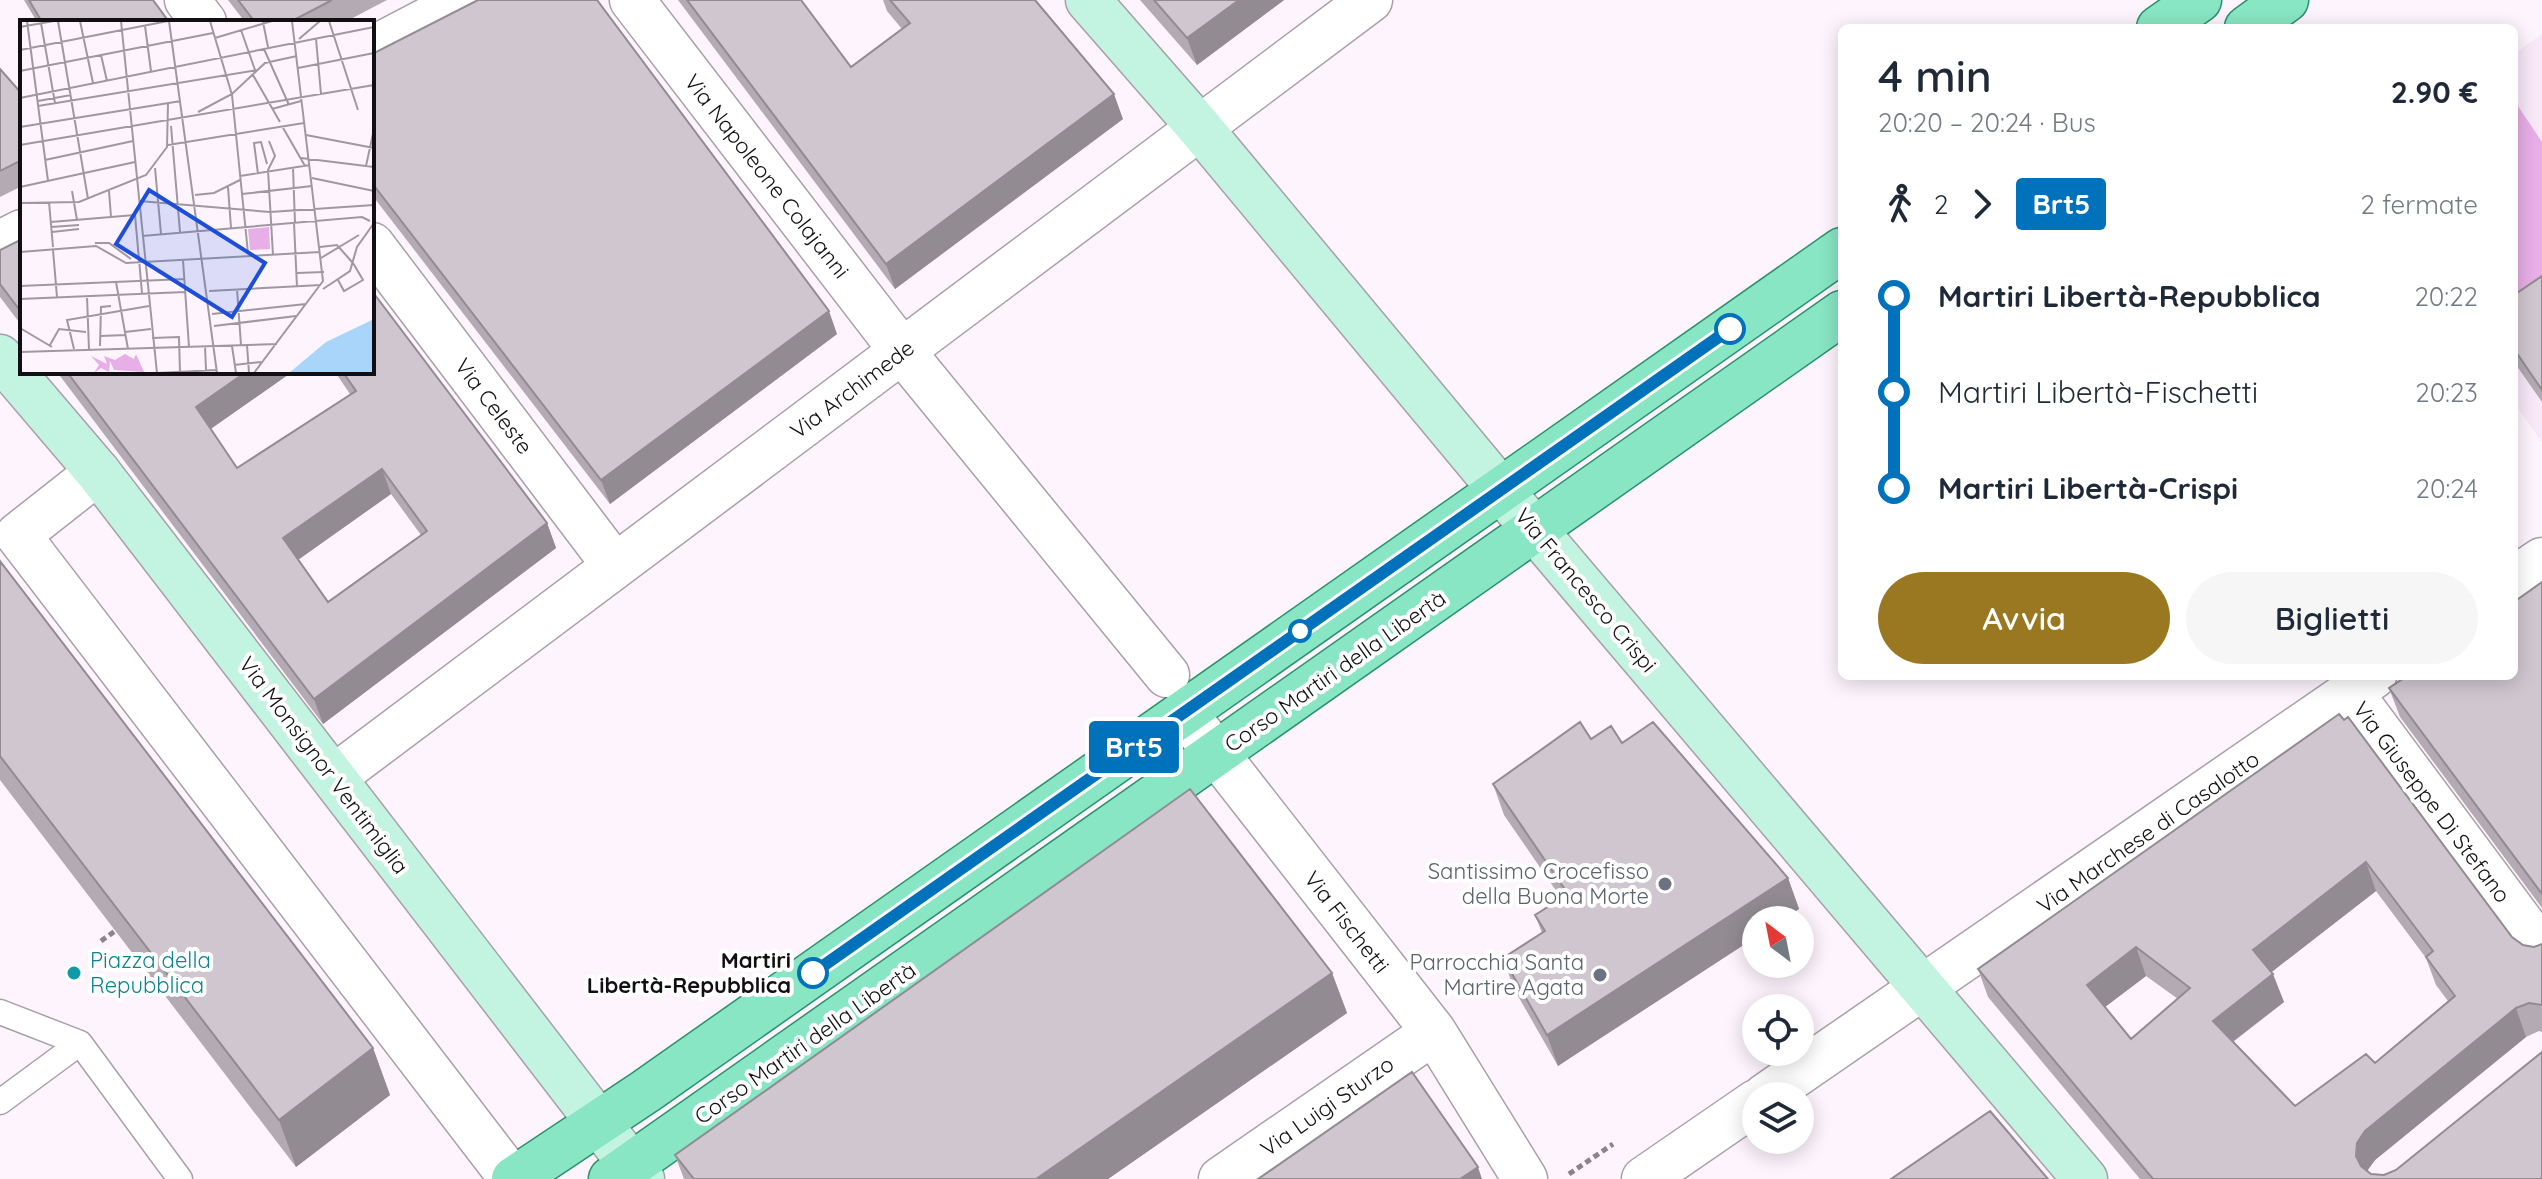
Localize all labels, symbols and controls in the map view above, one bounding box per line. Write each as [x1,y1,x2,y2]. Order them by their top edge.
inset map [20,20,374,374]
text: 4 min [1878,48,1992,103]
street label: Via Napoleone Colajanni [678,68,856,284]
text: 2.90 € [2391,73,2478,111]
text: 20:20 – 20:24 · Bus [1878,106,2096,139]
icon: walk [1878,182,1922,226]
icon: forward [1960,182,2004,226]
text: Brt5 [2032,186,2090,221]
text: 2 [1934,188,1948,221]
text: 2 fermate [2361,188,2478,221]
text: Martiri Libertà-Repubblica [1938,277,2321,315]
text: 20:22 [2414,280,2478,313]
unlabelled marker [1715,314,1745,344]
street label: Via Archimede [785,333,919,445]
street label: Via Celeste [449,353,539,459]
text: Martiri Libertà-Fischetti [1938,373,2258,411]
text: 20:23 [2415,376,2478,409]
text: Martiri Libertà-Crispi [1938,469,2238,507]
text: 20:24 [2416,472,2478,505]
street label: Via Francesco Crispi [1509,502,1663,678]
button: Avvia [1878,572,2170,664]
button: Biglietti [2186,572,2478,664]
street label: Corso Martiri della Libertà [1219,584,1451,758]
unlabelled marker [1289,620,1311,642]
street label: Via Monsignor Ventimiglia [233,651,415,879]
street label: Via Giuseppe Di Stefano [2347,696,2517,908]
line badge: Brt5 [1078,721,1190,773]
text: Brt5 [1105,729,1163,764]
street label: Via Marchese di Casalotto [2031,745,2265,919]
place label: Santissimo Crocefisso della Buona Morte [1428,857,1649,910]
street label: Via Fischetti [1298,865,1396,979]
marker: Santissimo Crocefisso della Buona Morte [1656,875,1674,893]
north arrow [1742,906,1814,978]
map controls [1742,906,1814,1154]
place label: Piazza della Repubblica [90,946,211,999]
place label: Martiri Libertà-Repubblica [587,946,791,999]
place label: Parrocchia Santa Martire Agata [1409,948,1584,1001]
street label: Corso Martiri della Libertà [689,956,921,1130]
marker: Martiri Libertà-Repubblica [798,958,828,988]
marker: Piazza della Repubblica [65,964,83,982]
marker: Parrocchia Santa Martire Agata [1591,966,1609,984]
button: locate [1742,994,1814,1066]
street label: Via Luigi Sturzo [1255,1050,1399,1162]
button: layers [1742,1082,1814,1154]

